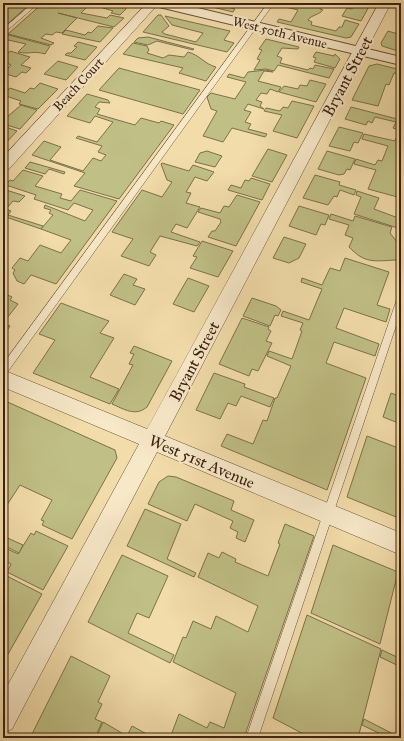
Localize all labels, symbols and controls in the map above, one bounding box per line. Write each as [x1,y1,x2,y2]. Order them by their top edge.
street label: West 50th Avenue [231,14,329,53]
street label: Bryant Street [318,33,377,120]
street label: Beach Court [50,54,108,115]
street label: Bryant Street [165,318,224,405]
street label: West 51st Avenue [146,431,258,492]

